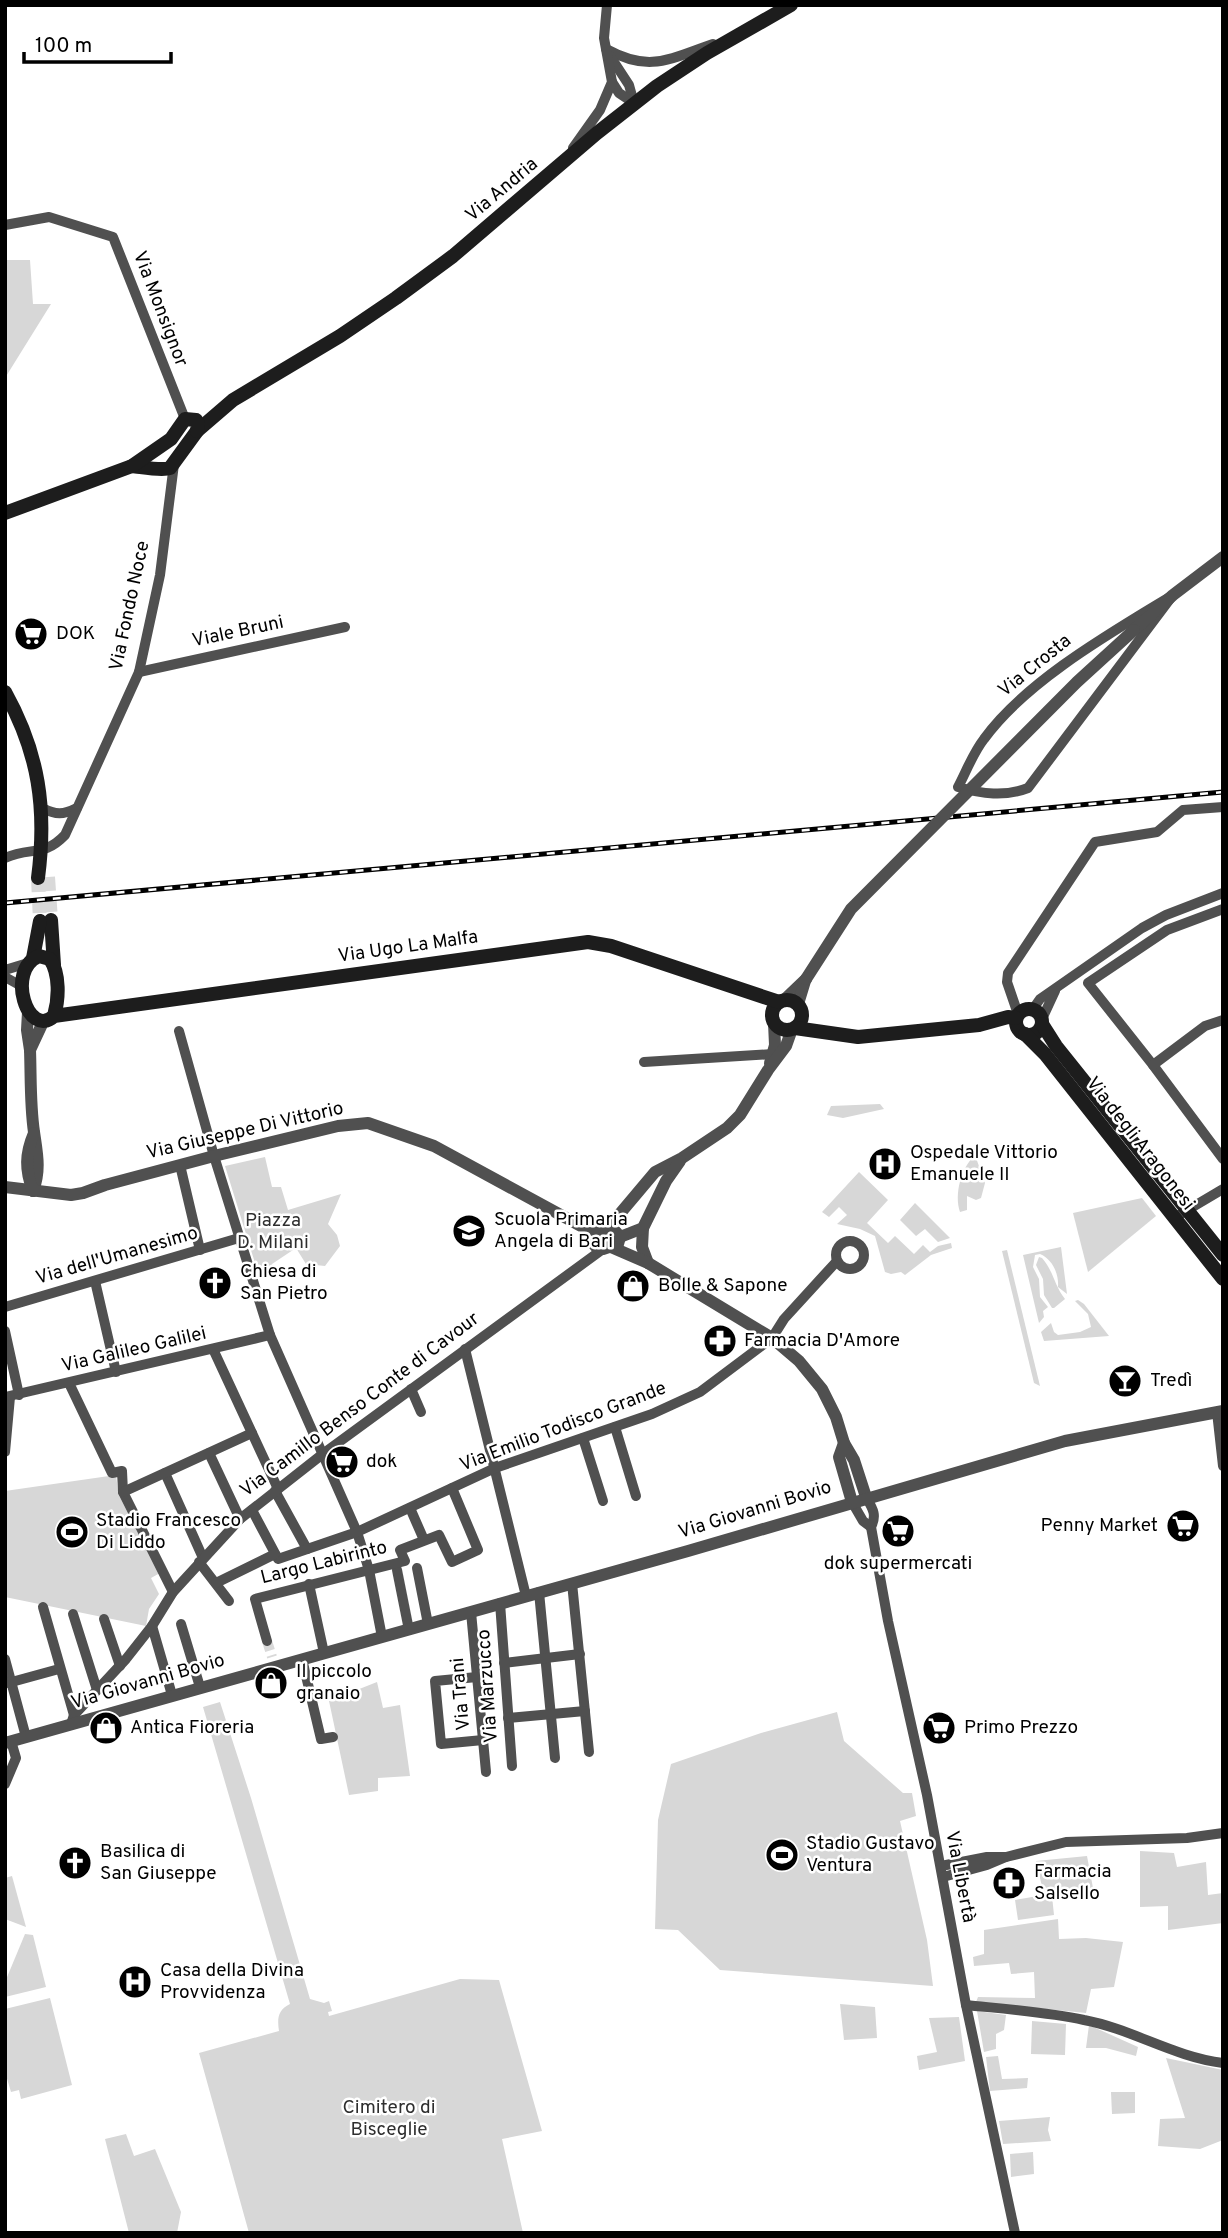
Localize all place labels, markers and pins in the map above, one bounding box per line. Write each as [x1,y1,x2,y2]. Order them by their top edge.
supermarket icon: DOK [12,615,50,653]
place label: DOK [56,622,95,646]
place label: Ospedale Vittorio Emanuele II [910,1141,1058,1187]
hospital icon: Ospedale Vittorio Emanuele II [866,1145,904,1183]
place label: Scuola Primaria Angela di Bari [494,1208,628,1254]
school or university icon: Scuola Primaria Angela di Bari [450,1212,488,1250]
place label: Chiesa di San Pietro [240,1260,328,1306]
church icon: Chiesa di San Pietro [196,1264,234,1302]
shop icon: Bolle & Sapone [614,1267,652,1305]
place label: Bolle & Sapone [658,1274,788,1298]
pharmacy icon: Farmacia D'Amore [701,1322,739,1360]
place label: Farmacia D'Amore [744,1329,900,1353]
bar icon: Tredì [1106,1362,1144,1400]
place label: Tredì [1150,1369,1192,1393]
supermarket icon: dok [323,1443,361,1481]
place label: dok [366,1450,397,1474]
supermarket icon: Penny Market [1164,1507,1202,1545]
place label: Stadio Francesco Di Liddo [96,1509,241,1555]
supermarket icon: dok supermercati [879,1512,917,1550]
sports icon: Stadio Francesco Di Liddo [53,1513,91,1551]
place label: Penny Market [1040,1514,1158,1538]
place label: dok supermercati [824,1552,972,1576]
place label: Il piccolo granaio [296,1660,372,1706]
shop icon: Il piccolo granaio [252,1664,290,1702]
shop icon: Antica Fioreria [87,1709,125,1747]
supermarket icon: Primo Prezzo [920,1709,958,1747]
place label: Antica Fioreria [130,1716,254,1740]
place label: Primo Prezzo [964,1716,1078,1740]
place label: Stadio Gustavo Ventura [806,1832,935,1878]
sports icon: Stadio Gustavo Ventura [763,1836,801,1874]
place label: Basilica di San Giuseppe [100,1840,216,1886]
church icon: Basilica di San Giuseppe [56,1844,94,1882]
place label: Farmacia Salsello [1034,1860,1111,1906]
pharmacy icon: Farmacia Salsello [990,1864,1028,1902]
place label: Casa della Divina Provvidenza [160,1959,304,2005]
hospital icon: Casa della Divina Provvidenza [116,1963,154,2001]

